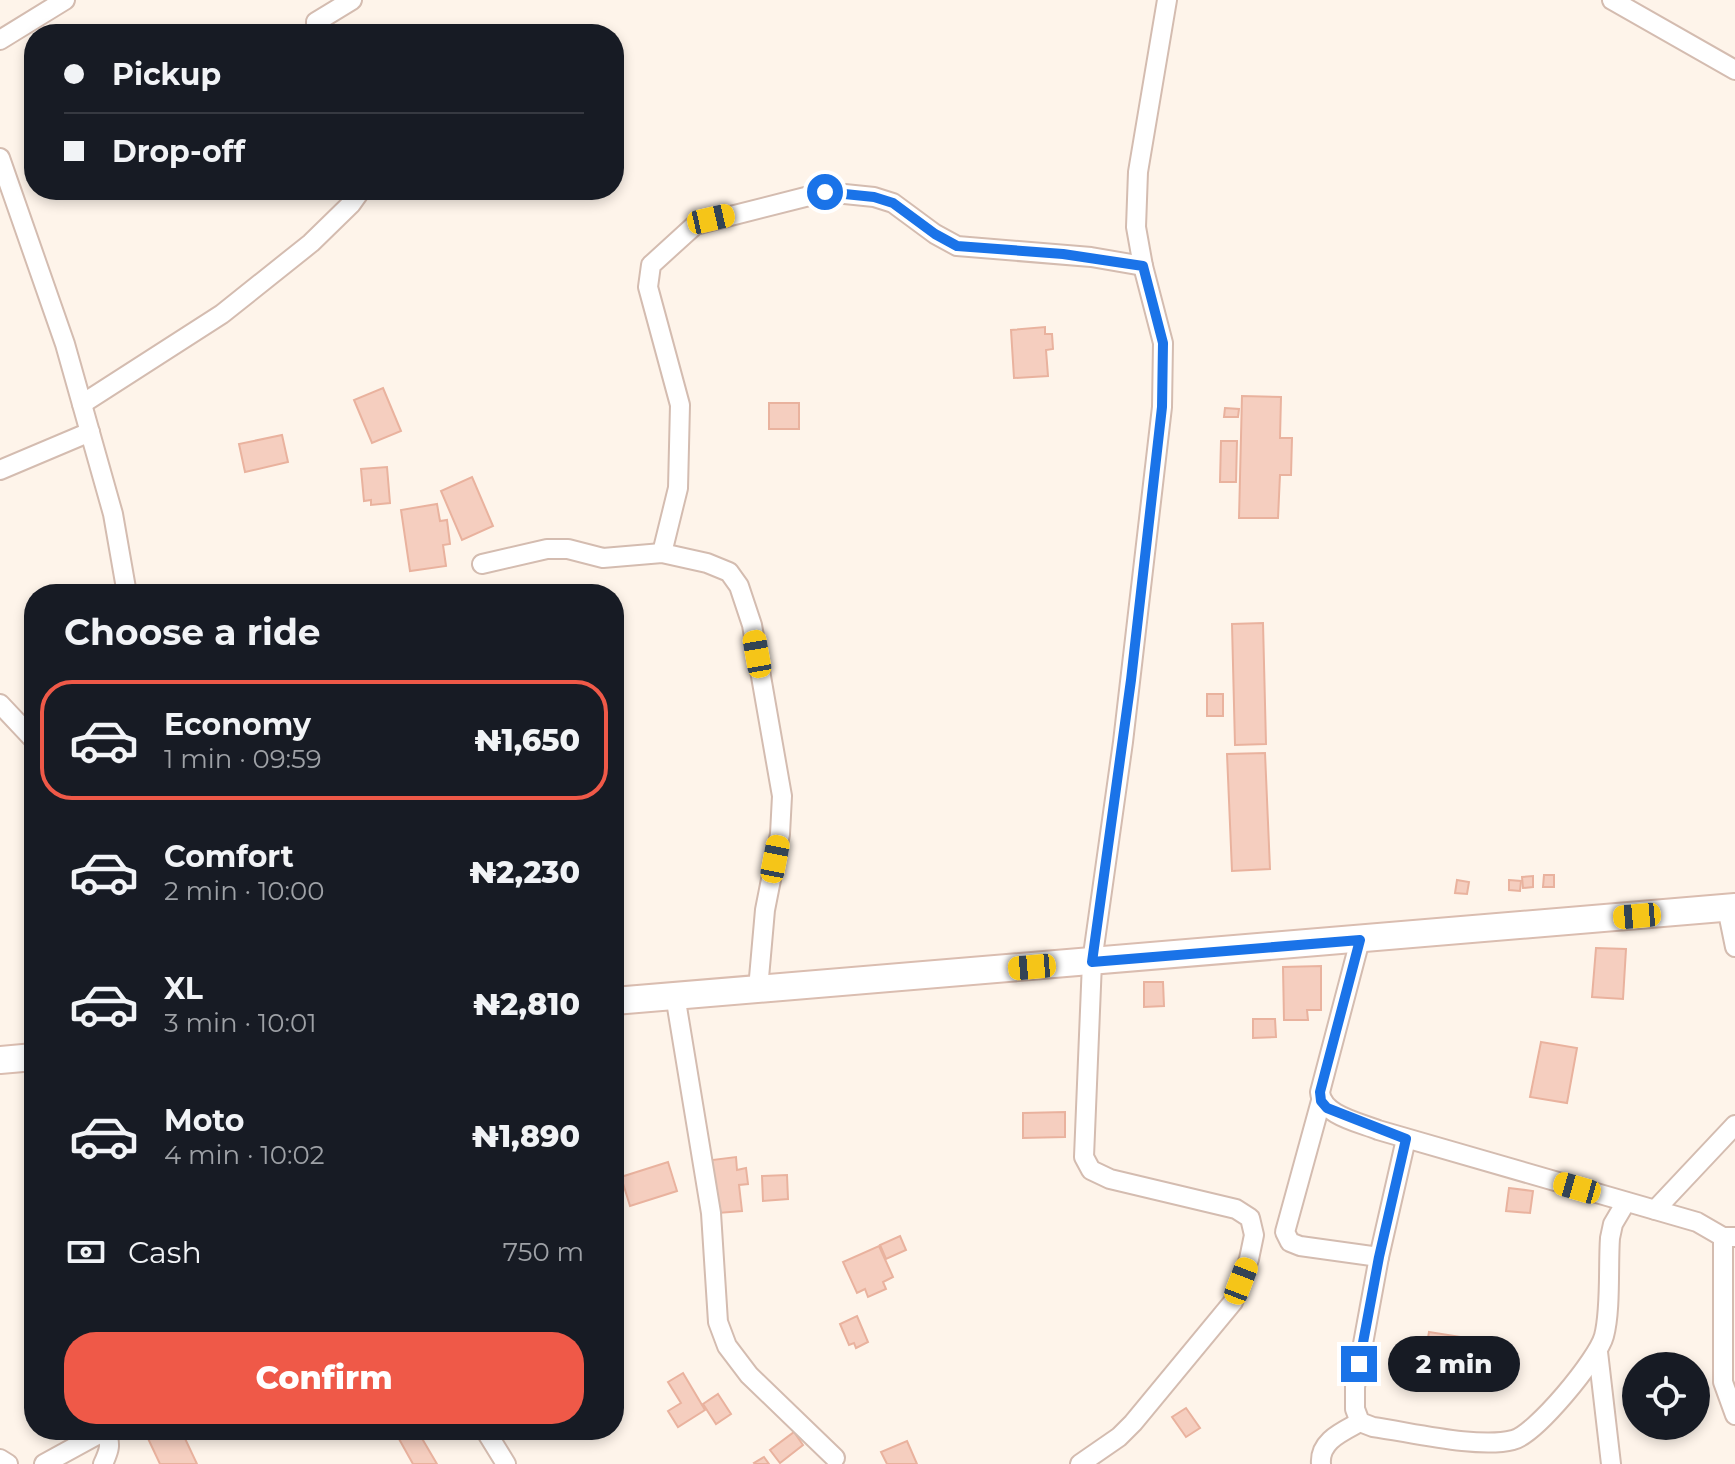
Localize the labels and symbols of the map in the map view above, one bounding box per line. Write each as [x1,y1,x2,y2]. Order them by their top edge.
route start [807,174,843,210]
car [685,202,737,236]
car [741,628,773,680]
car [759,833,791,885]
car [1612,902,1662,930]
car [1007,953,1057,981]
car [1551,1170,1603,1206]
car [1221,1254,1261,1308]
callout: 2 min [1387,1336,1519,1392]
route end [1341,1346,1377,1382]

